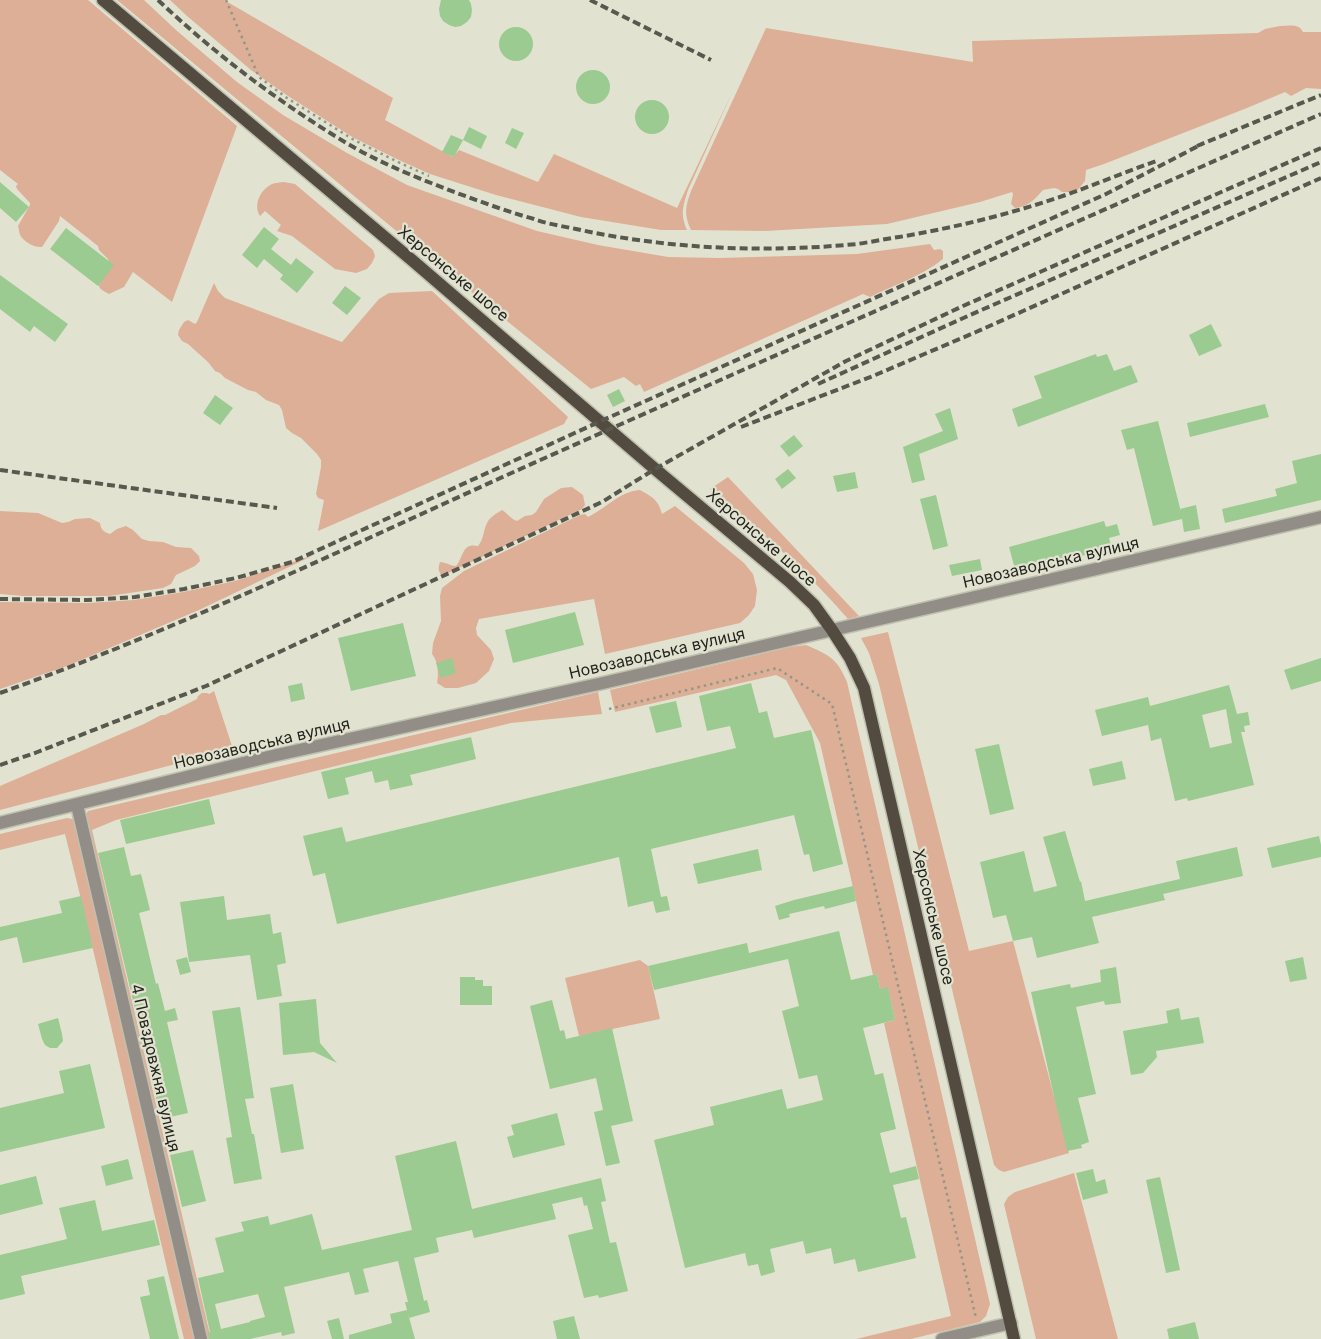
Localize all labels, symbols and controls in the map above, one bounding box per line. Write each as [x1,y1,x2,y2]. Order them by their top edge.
street label: Херсонське шосе [394,222,512,326]
street label: Херсонське шосе [702,485,820,591]
street label: Новозаводська вулиця [961,533,1141,593]
street label: Новозаводська вулиця [567,624,747,684]
street label: Новозаводська вулиця [172,714,352,774]
street label: Херсонське шосе [908,847,958,987]
street label: 4 Повздовжня вулиця [126,982,184,1154]

